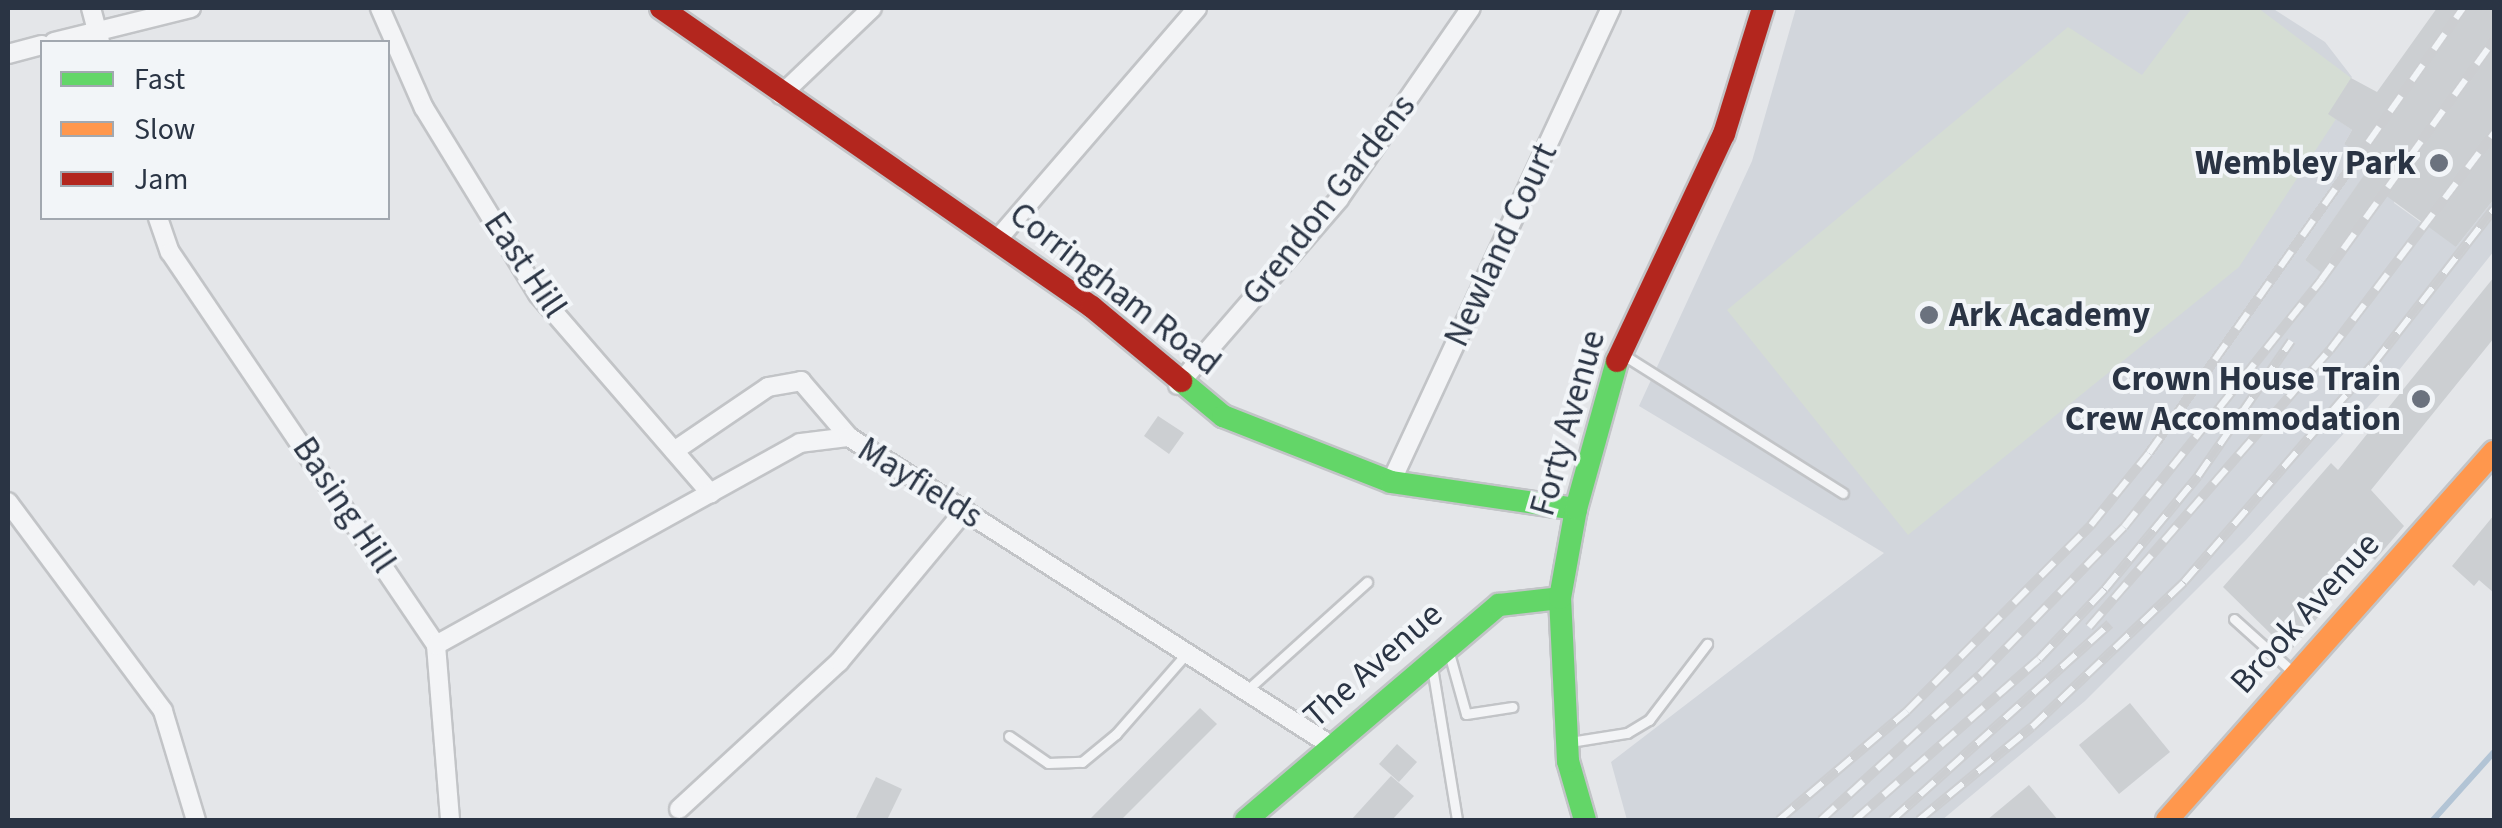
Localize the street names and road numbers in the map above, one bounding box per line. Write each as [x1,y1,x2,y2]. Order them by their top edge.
street label: Grendon Gardens [1234,86,1424,314]
street label: Newland Court [1436,137,1566,353]
street label: Corringham Road [1001,194,1229,384]
street label: East Hill [475,204,575,326]
street label: Forty Avenue [1521,325,1615,521]
street label: Mayfields [850,428,990,538]
street label: Basing Hill [283,429,405,581]
street label: Brook Avenue [2222,524,2388,702]
street label: The Avenue [1295,593,1451,737]

